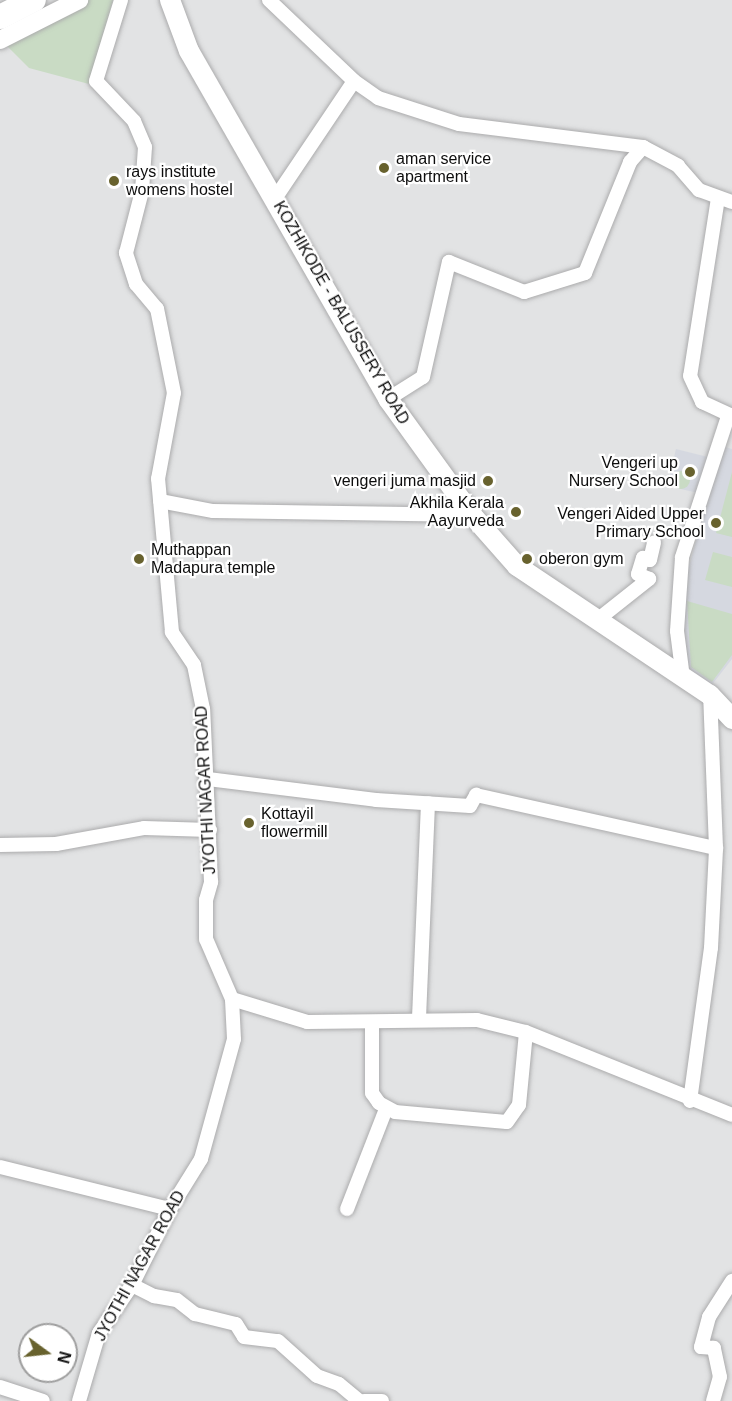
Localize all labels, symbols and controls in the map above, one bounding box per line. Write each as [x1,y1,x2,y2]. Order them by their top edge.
place label: aman service apartment [396,149,491,187]
marker: aman service apartment [377,161,391,175]
place label: rays institute womens hostel [126,162,233,200]
marker: rays institute womens hostel [107,174,121,188]
street label: KOZHIKODE - BALUSSERY ROAD [269,198,413,428]
place label: Vengeri up Nursery School [569,453,678,491]
marker: Vengeri up Nursery School [683,465,697,479]
place label: vengeri juma masjid [334,471,476,491]
marker: vengeri juma masjid [481,474,495,488]
place label: Akhila Kerala Aayurveda [410,493,504,531]
place label: Vengeri Aided Upper Primary School [556,504,704,542]
marker: Akhila Kerala Aayurveda [509,505,523,519]
marker: Vengeri Aided Upper Primary School [709,516,723,530]
place label: Muthappan Madapura temple [151,540,276,578]
place label: oberon gym [539,549,623,569]
marker: Muthappan Madapura temple [132,552,146,566]
marker: oberon gym [520,552,534,566]
street label: JYOTHI NAGAR ROAD [192,705,220,875]
place label: Kottayil flowermill [261,804,328,842]
marker: Kottayil flowermill [242,816,256,830]
street label: JYOTHI NAGAR ROAD [91,1187,189,1345]
north arrow [18,1323,78,1383]
text: N [54,1349,74,1365]

